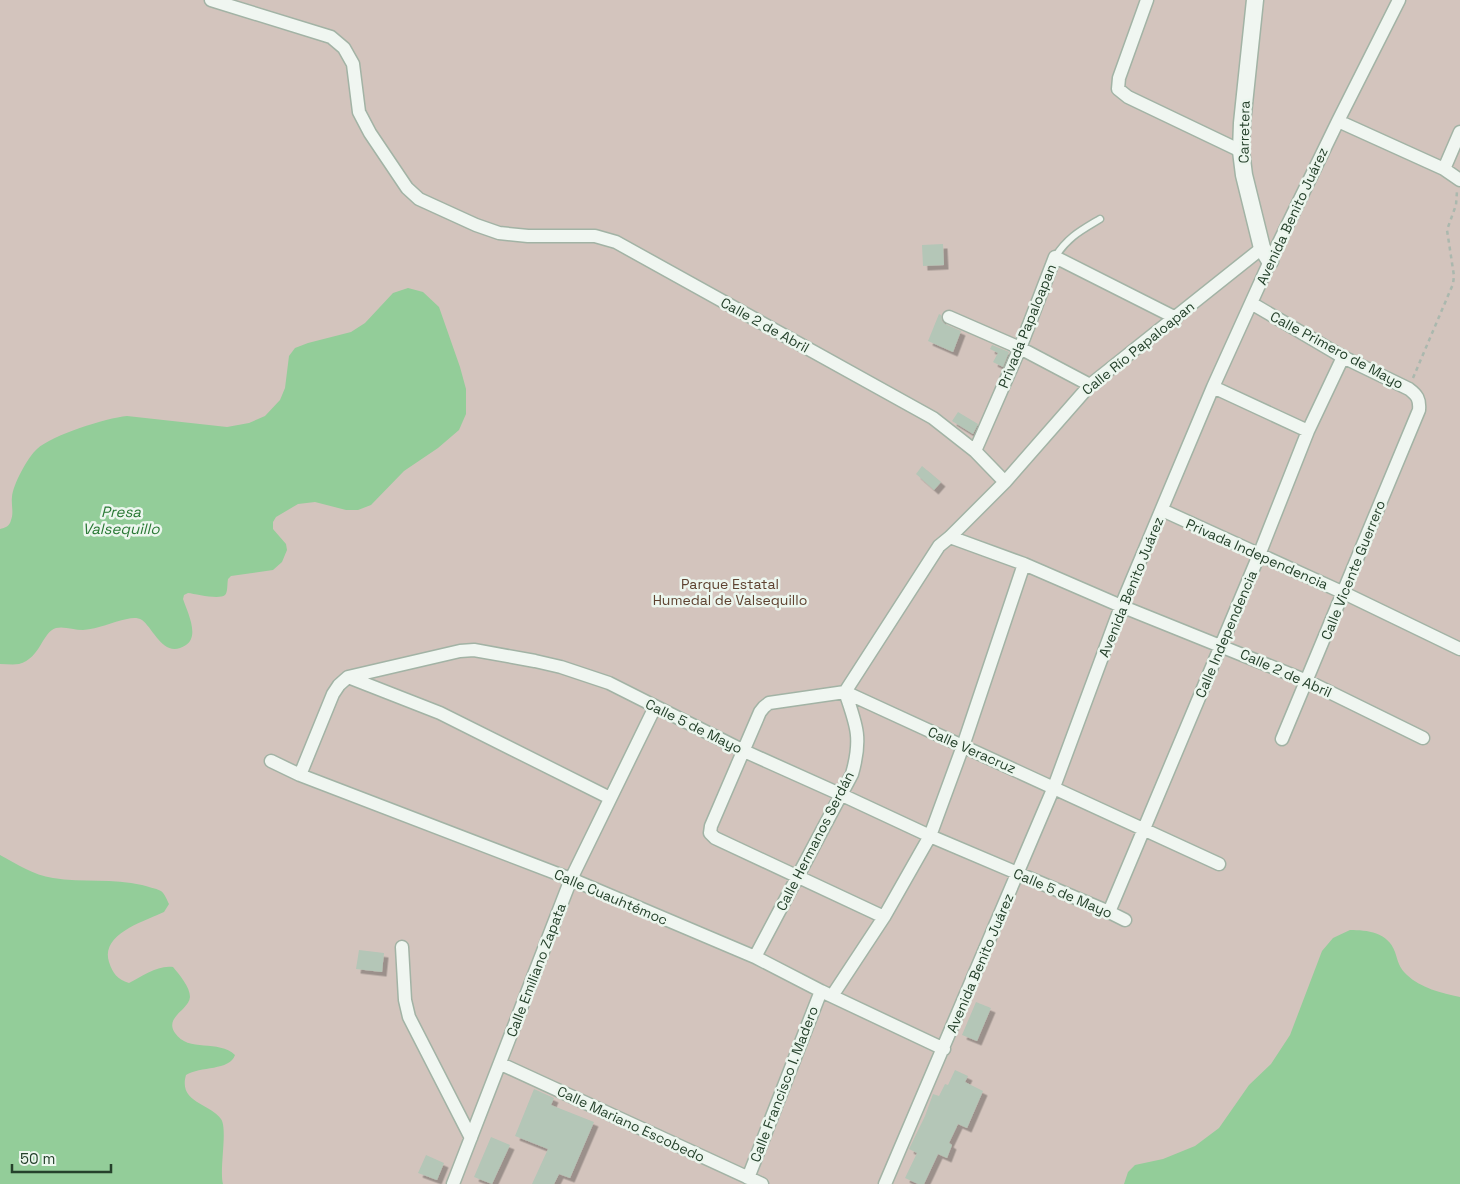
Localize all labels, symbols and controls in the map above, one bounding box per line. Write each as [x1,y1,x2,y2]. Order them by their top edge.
street label: Carretera [1234,100,1254,164]
street label: Avenida Benito Juárez [1252,144,1332,288]
street label: Privada Papaloapan [994,261,1060,391]
street label: Calle 2 de Abril [718,293,812,357]
street label: Calle Río Papaloapan [1078,297,1198,399]
street label: Calle Primero de Mayo [1267,307,1407,393]
street label: Calle Vicente Guerrero [1317,497,1389,643]
water label: Presa Valsequillo [83,502,160,538]
street label: Avenida Benito Juárez [1095,514,1167,660]
street label: Privada Independencia [1183,514,1331,594]
street label: Calle Independencia [1191,568,1261,700]
park label: Parque Estatal Humedal de Valsequillo [653,575,807,609]
street label: Calle 2 de Abril [1237,645,1335,701]
street label: Calle 5 de Mayo [642,695,746,757]
street label: Calle Veracruz [925,723,1019,777]
street label: Calle Hermanos Serdán [772,768,858,914]
street label: Calle 5 de Mayo [1011,864,1115,922]
street label: Calle Cuauhtémoc [551,865,671,929]
street label: Avenida Benito Juárez [942,891,1018,1035]
street label: Calle Emiliano Zapata [502,900,570,1040]
street label: Calle Francisco I. Madero [746,1003,822,1165]
street label: Calle Mariano Escobedo [554,1082,708,1166]
scale bar [12,1142,111,1174]
text: 50 m [20,1149,55,1168]

